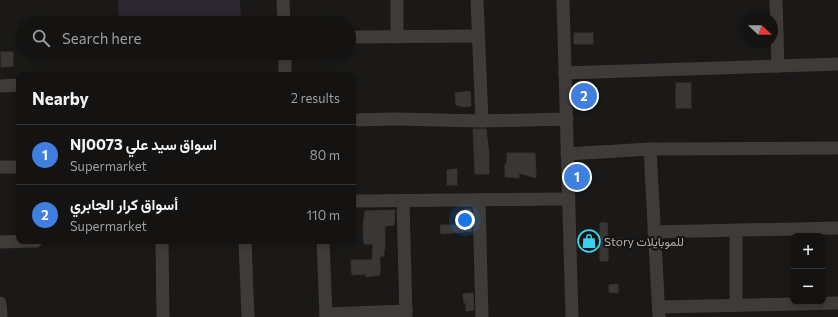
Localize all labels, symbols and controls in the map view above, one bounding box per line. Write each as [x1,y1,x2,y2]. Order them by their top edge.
north arrow [742,12,778,48]
search box [16,16,356,60]
icon: search [30,27,52,49]
text: Search here [62,29,141,47]
pin: 2 [571,81,597,111]
text: Nearby [32,88,89,109]
text: 2 results [291,90,340,106]
text: NJ0073 اسواق سيد علي [70,135,217,153]
text: 1 [42,147,48,163]
text: 80 m [310,147,340,163]
text: Supermarket [70,158,147,174]
pin: 1 [564,162,590,192]
text: أسواق كرار الجابري [70,195,178,213]
text: 2 [41,207,49,223]
text: 110 m [307,207,340,223]
your location [455,210,475,230]
text: Supermarket [70,218,147,234]
shop icon: Story للموبايلات [576,228,602,254]
map controls [790,233,826,305]
button: + [790,233,826,269]
place label: Story للموبايلات [604,234,684,250]
button: − [790,269,826,305]

